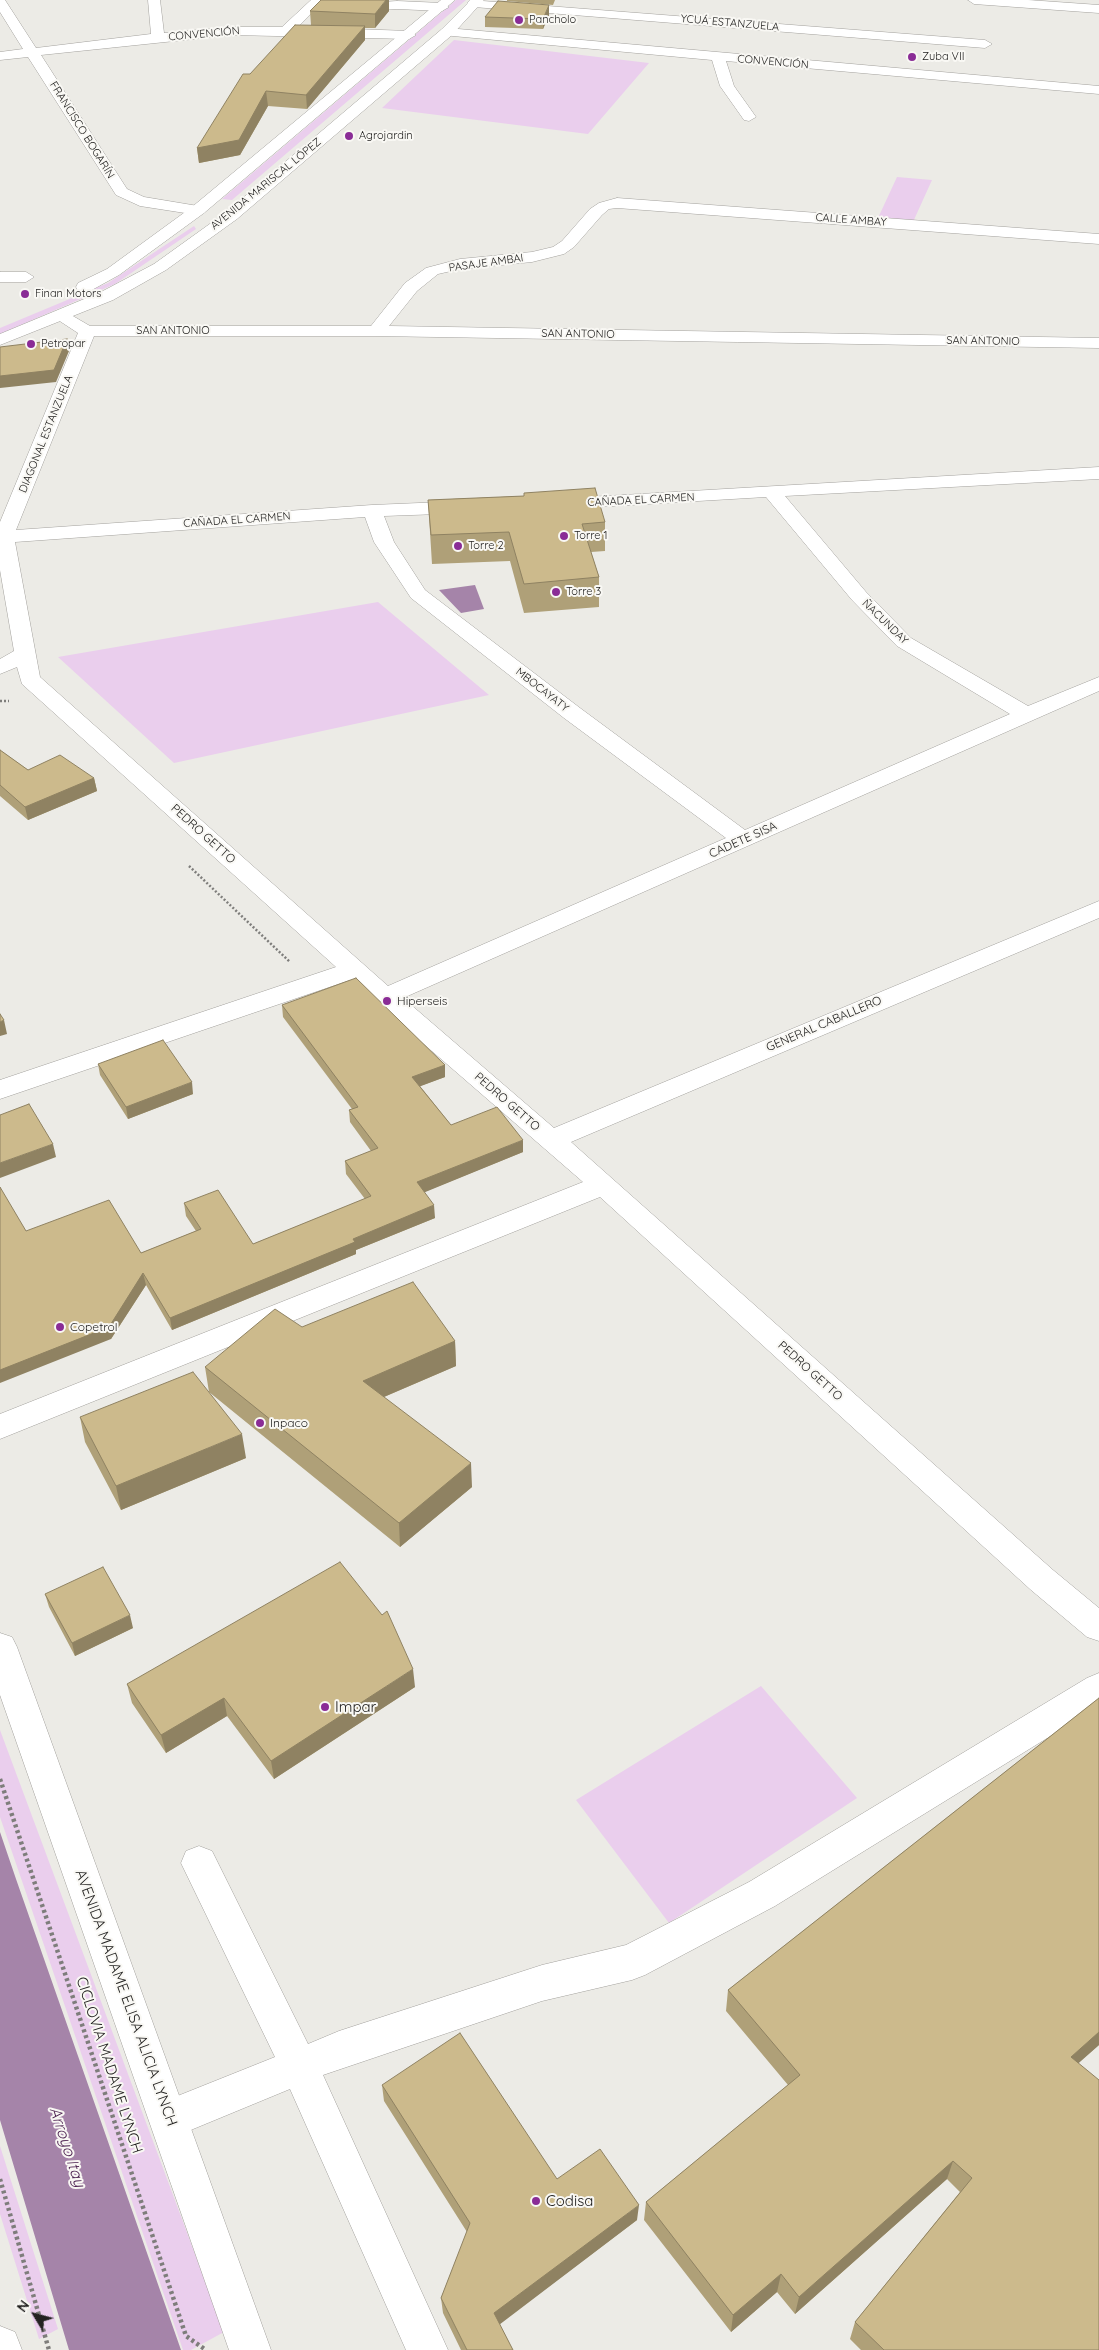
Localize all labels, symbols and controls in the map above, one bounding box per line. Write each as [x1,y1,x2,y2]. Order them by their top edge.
street label: YCUÁ ESTANZUELA [680,12,780,34]
place label: Pancholo [529,13,576,27]
marker: Pancholo [513,14,525,26]
street label: CONVENCIÓN [168,24,240,44]
place label: Zuba VII [922,50,964,64]
marker: Zuba VII [906,51,918,63]
street label: CONVENCIÓN [737,52,809,72]
street label: FRANCISCO BOGARÍN [47,79,117,181]
place label: Agrojardin [359,129,413,143]
marker: Agrojardin [343,130,355,142]
street label: AVENIDA MARISCAL LÓPEZ [208,135,324,233]
street label: CALLE AMBAY [815,211,887,229]
street label: PASAJE AMBAI [448,251,524,275]
place label: Finan Motors [35,287,101,301]
marker: Finan Motors [19,288,31,300]
street label: SAN ANTONIO [136,324,210,338]
street label: SAN ANTONIO [541,327,615,341]
street label: SAN ANTONIO [946,334,1020,348]
place label: Petropar [41,337,86,351]
marker: Petropar [25,338,37,350]
street label: DIAGONAL ESTANZUELA [16,373,76,495]
street label: CAÑADA EL CARMEN [587,491,695,509]
street label: CAÑADA EL CARMEN [183,510,291,530]
place label: Torre 1 [574,529,607,543]
marker: Torre 1 [558,530,570,542]
place label: Torre 2 [468,539,504,553]
marker: Torre 2 [452,540,464,552]
place label: Torre 3 [566,585,601,599]
marker: Torre 3 [550,586,562,598]
street label: ÑACUNDAY [859,597,911,647]
street label: MBOCAYATY [513,665,571,715]
street label: PEDRO GETTO [168,801,238,867]
street label: CADETE SISA [707,819,779,861]
street label: GENERAL CABALLERO [764,993,884,1055]
place label: Hiperseis [397,994,447,1008]
marker: Hiperseis [381,995,393,1007]
street label: PEDRO GETTO [471,1070,543,1134]
place label: Copetrol [70,1320,118,1334]
marker: Copetrol [54,1321,66,1333]
street label: PEDRO GETTO [775,1338,845,1404]
place label: Inpaco [270,1416,308,1430]
marker: Inpaco [254,1417,266,1429]
place label: Impar [335,1698,376,1716]
marker: Impar [319,1701,331,1713]
street label: AVENIDA MADAME ELISA ALICIA LYNCH [71,1867,181,2129]
street label: CICLOVIA MADAME LYNCH [72,1974,146,2156]
water label: Arroyo Itay [45,2104,89,2190]
place label: Codisa [546,2192,593,2210]
marker: Codisa [530,2195,542,2207]
north arrow [10,2290,60,2340]
text: N [13,2296,33,2316]

